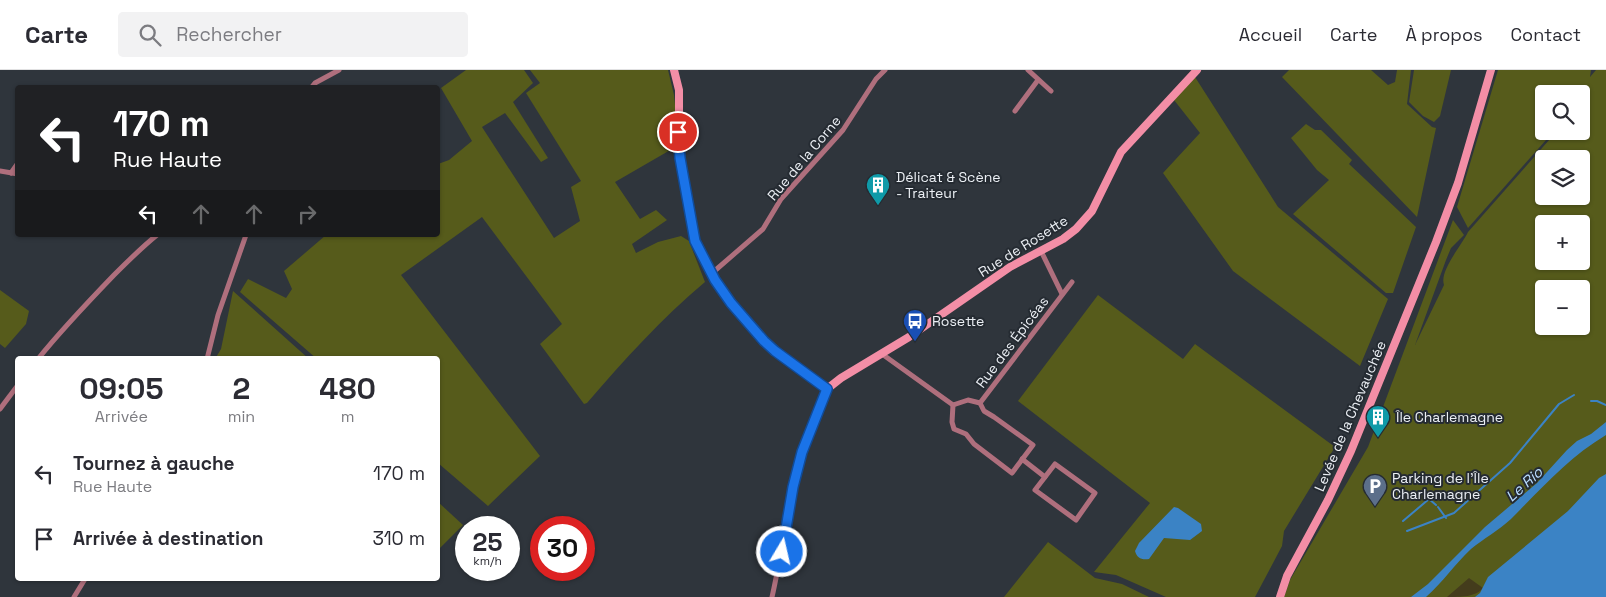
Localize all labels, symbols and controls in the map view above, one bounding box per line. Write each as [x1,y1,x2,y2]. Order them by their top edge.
search box [118,12,468,57]
text: Carte [25,19,88,50]
icon: search [136,21,164,49]
text: Rechercher [176,22,282,47]
text: Accueil [1239,23,1302,46]
text: Carte [1330,23,1377,46]
text: À propos [1405,23,1483,46]
text: Contact [1511,23,1581,46]
map controls [1535,85,1590,335]
button: search [1535,85,1590,140]
text: 170 m [113,102,210,146]
icon: left [30,105,95,170]
pin [657,111,699,153]
street label: Rue de la Corne [763,112,845,204]
icon: arrive [664,118,692,146]
text: Rue Haute [113,145,222,173]
button: layers [1535,150,1590,205]
place label: Délicat & Scène - Traiteur [896,168,1001,202]
building icon: Délicat & Scène - Traiteur [865,172,891,206]
icon: left [134,200,162,228]
icon: ahead [187,200,215,228]
icon: ahead [240,200,268,228]
icon: right [293,200,321,228]
street label: Rue de Rosette [975,211,1071,281]
button: + [1535,215,1590,270]
button: − [1535,280,1590,335]
street label: Rue des Épicéas [972,293,1052,391]
bus stop icon: Rosette [902,308,928,342]
place label: Rosette [932,312,984,330]
street label: Levée de la Chevauchée [1310,338,1390,494]
text: 09:05 [79,369,164,408]
text: 2 [232,369,250,408]
text: 480 [319,369,376,408]
building icon: Île Charlemagne [1365,404,1391,438]
text: Arrivée [95,406,148,427]
text: min [228,406,255,427]
text: m [341,406,354,427]
place label: Île Charlemagne [1395,408,1503,426]
text: Tournez à gauche [73,451,235,476]
icon: left [30,460,58,488]
text: 170 m [373,461,425,486]
water label: Le Rio [1502,462,1547,506]
place label: Parking de l'Île Charlemagne [1392,469,1489,503]
parking icon: Parking de l'Île Charlemagne [1362,473,1388,507]
text: Rue Haute [73,476,152,497]
speed limit sign: 30 [530,516,595,581]
icon: arrive [30,525,58,553]
position arrow [755,525,807,577]
text: Arrivée à destination [73,526,263,551]
text: 310 m [372,526,425,551]
text: 25 [473,526,502,558]
text: km/h [473,553,502,569]

